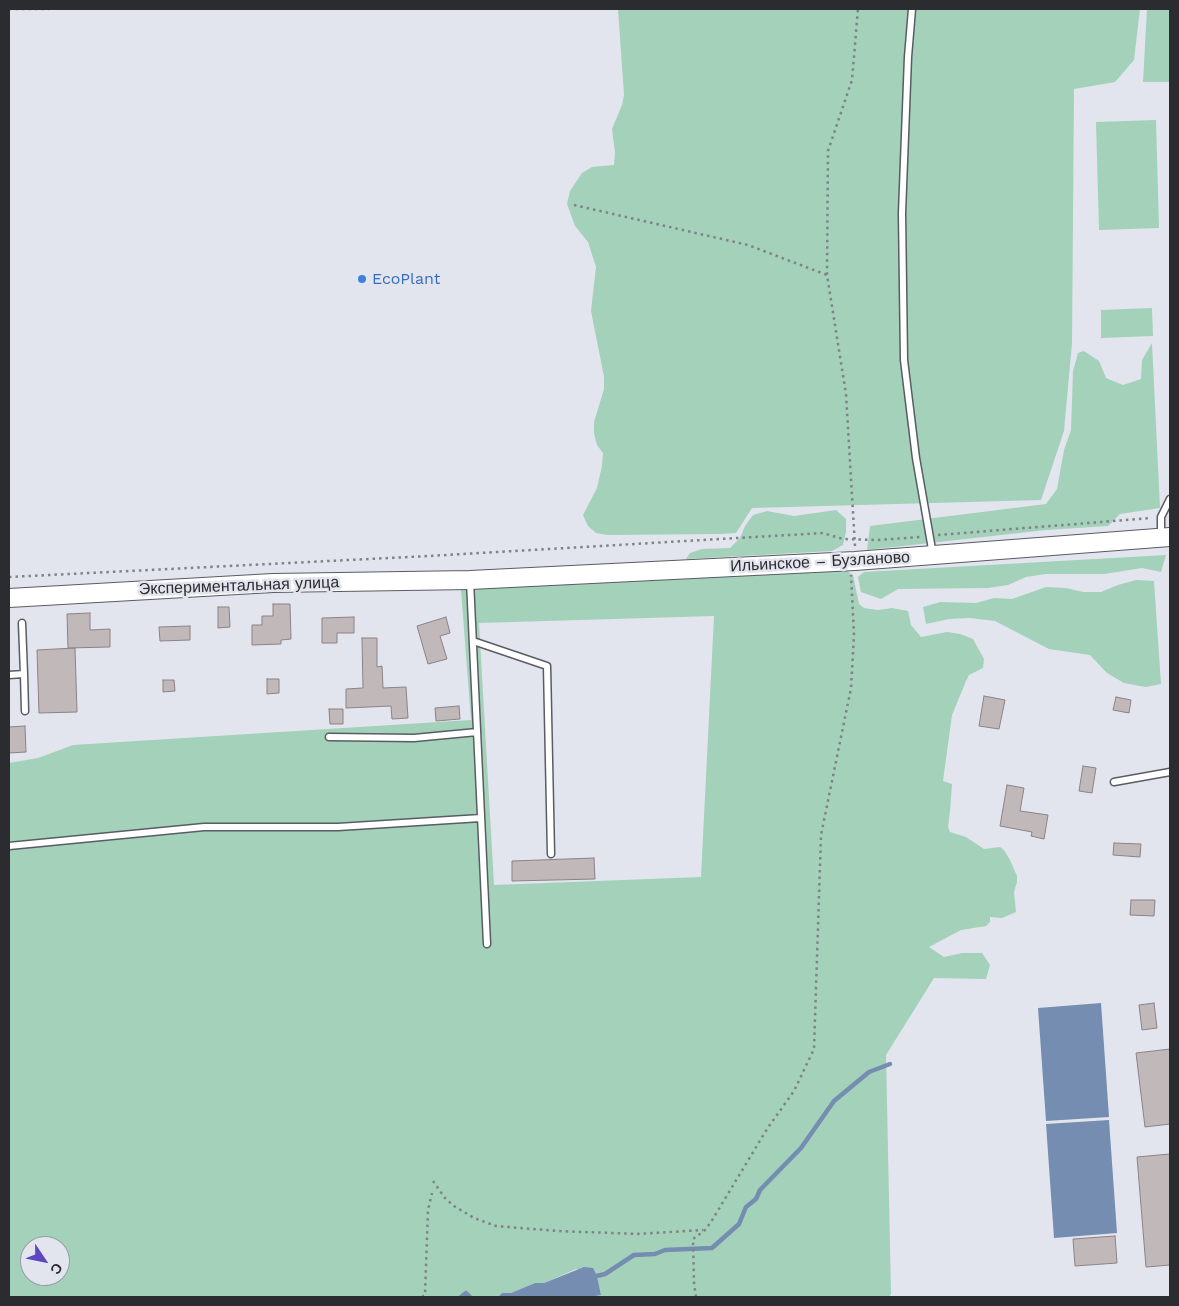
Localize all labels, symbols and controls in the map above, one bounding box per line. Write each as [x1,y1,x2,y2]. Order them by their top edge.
place label: EcoPlant [372,269,441,289]
marker: EcoPlant [356,273,368,285]
street label: Ильинское – Бузланово [730,548,910,576]
street label: Экспериментальная улица [139,573,339,599]
north arrow [20,1236,70,1286]
text: С [47,1260,66,1277]

